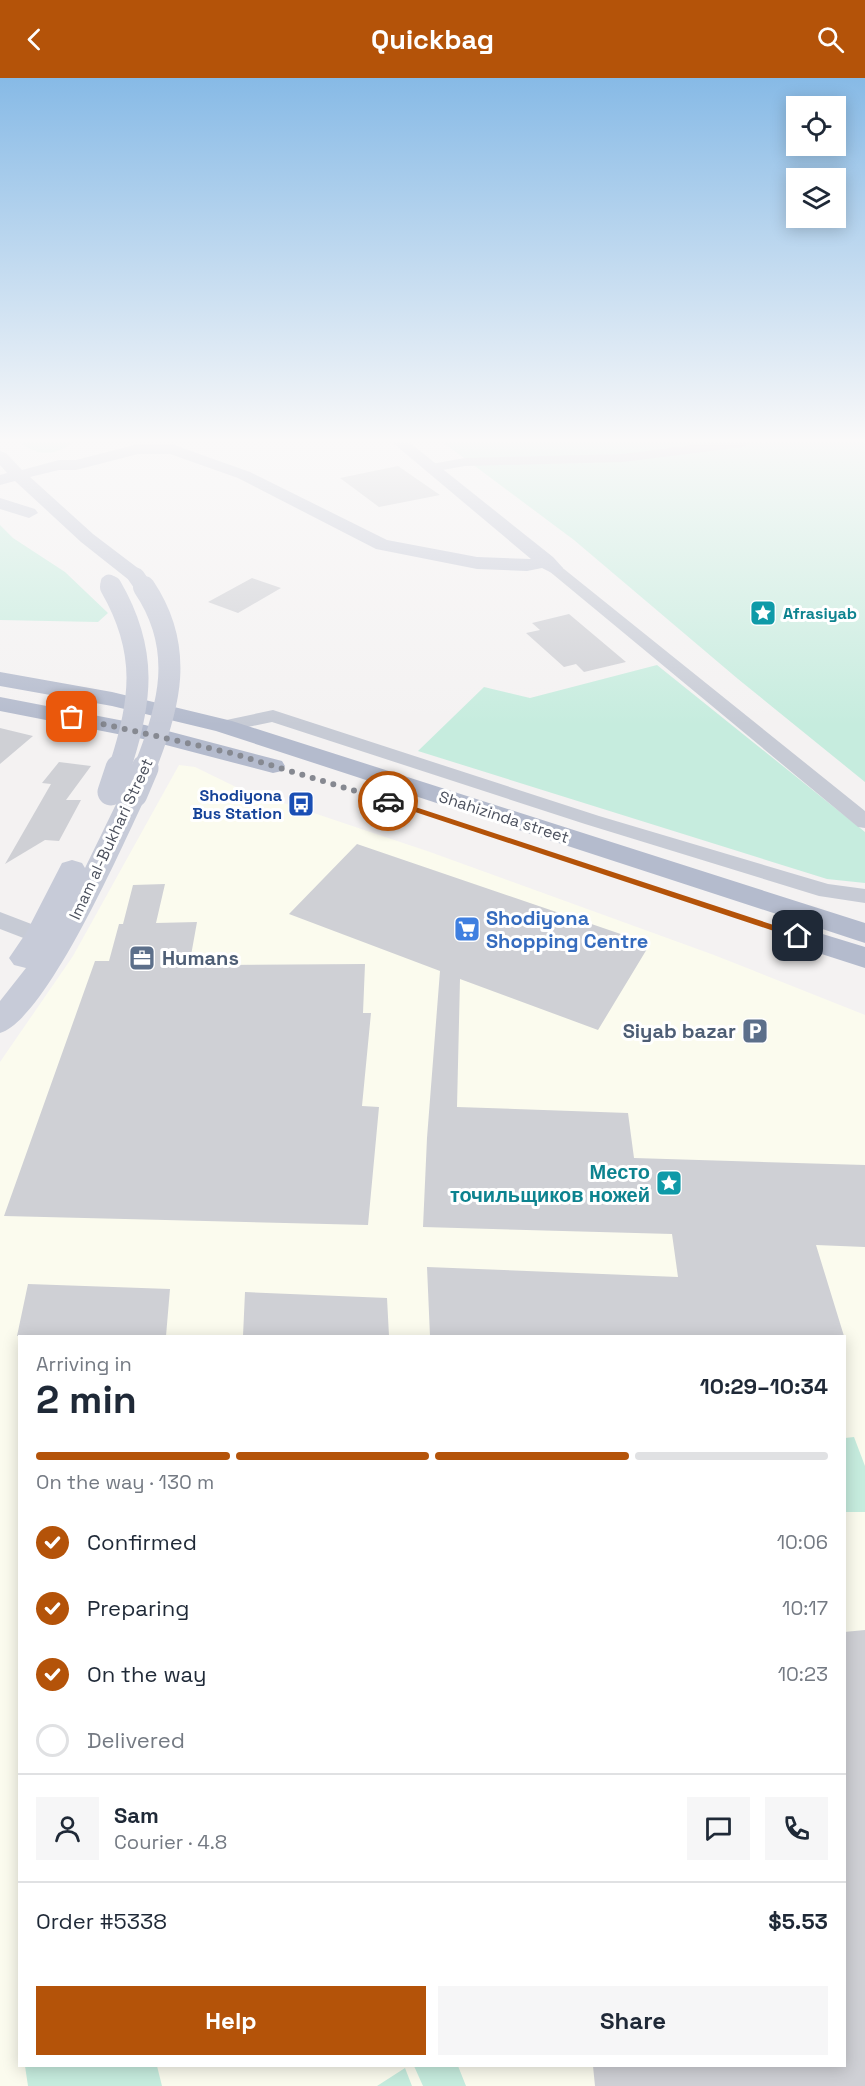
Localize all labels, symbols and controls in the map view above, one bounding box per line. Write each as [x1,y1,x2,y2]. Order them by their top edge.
text: Quickbag [371,22,494,57]
icon: back [18,23,51,56]
icon: search [814,23,847,56]
map controls [786,96,846,228]
button: locate [786,96,846,156]
button: layers [786,168,846,228]
place icon: Afrasiyab [748,598,778,628]
place label: Afrasiyab [783,603,857,624]
pin [46,691,97,742]
icon: bag [55,700,88,733]
street label: Imam al-Bukhari Street [64,755,158,923]
courier [358,771,418,831]
place label: Shodiyona Bus Station [192,785,282,824]
icon: car [372,785,405,818]
street label: Shahizinda street [436,786,572,848]
bus stop icon: Shodiyona Bus Station [286,789,316,819]
place label: Shodiyona Shopping Centre [486,905,648,954]
pin [772,910,823,961]
supermarket icon: Shodiyona Shopping Centre [452,914,482,944]
icon: home [781,919,814,952]
office icon: Humans [127,943,157,973]
place label: Humans [162,945,239,971]
parking icon: Siyab bazar [740,1016,770,1046]
place label: Siyab bazar [623,1018,736,1044]
place label: Место точильщиков ножей [450,1159,650,1208]
place icon: Место точильщиков ножей [654,1168,684,1198]
text: Arriving in [36,1351,132,1377]
text: 10:29–10:34 [700,1372,828,1400]
text: 2 min [36,1375,137,1424]
text: On the way · 130 m [36,1469,214,1495]
icon: check [36,1526,69,1559]
text: Confirmed [87,1528,197,1556]
text: 10:06 [777,1529,828,1555]
icon: check [36,1592,69,1625]
text: Preparing [87,1594,189,1622]
text: 10:17 [782,1595,828,1621]
icon: check [36,1658,69,1691]
text: On the way [87,1660,206,1688]
text: 10:23 [778,1661,828,1687]
text: Delivered [87,1726,185,1754]
button: person [36,1797,99,1860]
button: chat [687,1797,750,1860]
button: phone [765,1797,828,1860]
text: Sam [114,1801,159,1829]
text: Courier · 4.8 [114,1829,227,1855]
text: Order #5338 [36,1907,167,1935]
text: $5.53 [768,1907,828,1935]
button: Help [36,1986,426,2055]
button: Share [438,1986,828,2055]

